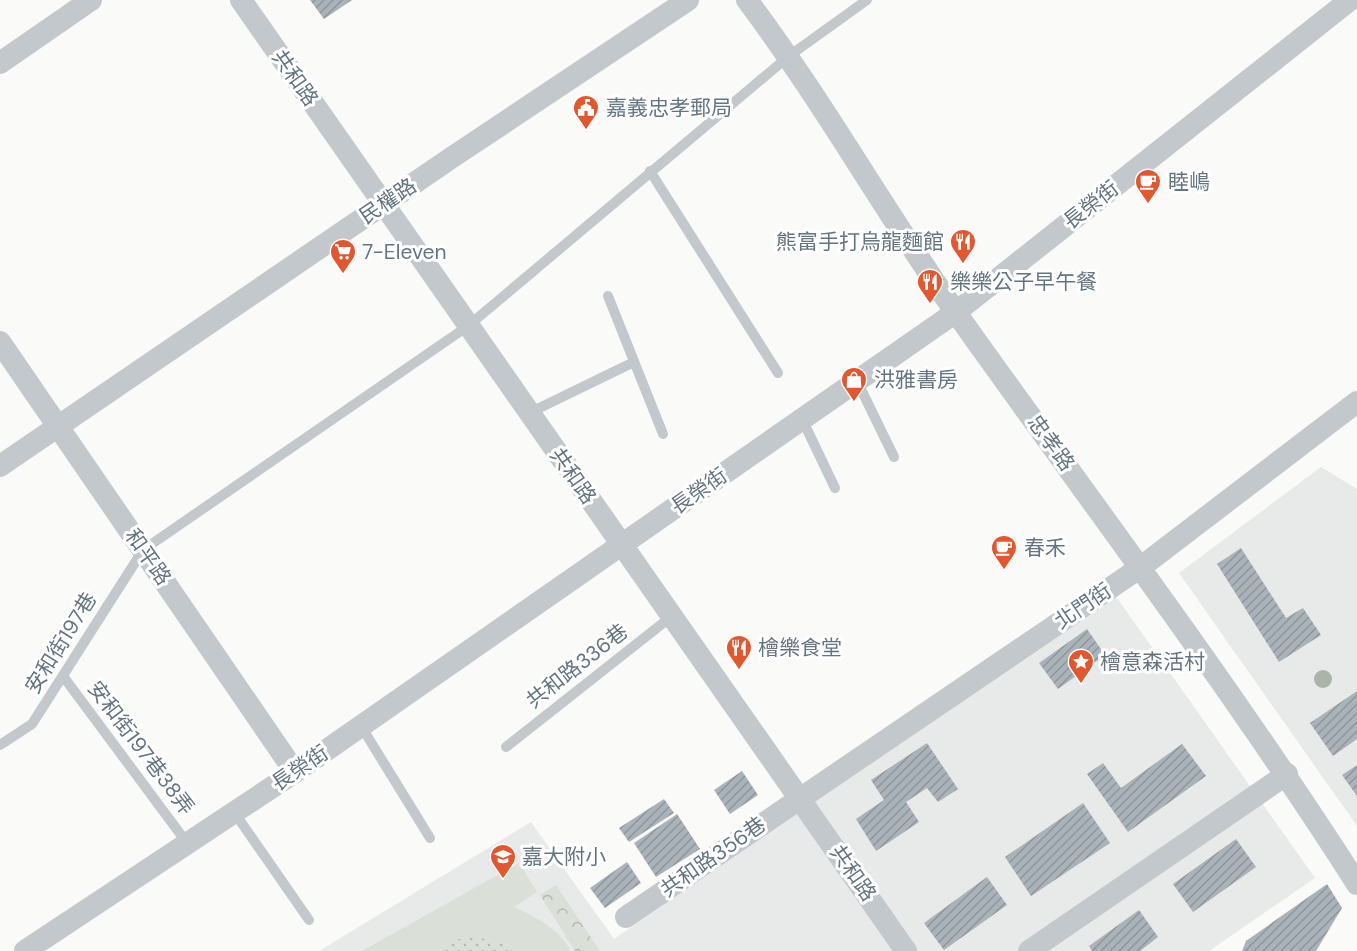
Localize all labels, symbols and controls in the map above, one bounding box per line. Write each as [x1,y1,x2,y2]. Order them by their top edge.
street label: 共和路 [265,44,325,112]
public building icon: 嘉義忠孝郵局 [571,93,601,131]
place label: 嘉義忠孝郵局 [606,94,732,122]
cafe icon: 睦嶋 [1133,167,1163,205]
place label: 睦嶋 [1168,168,1210,196]
street label: 民權路 [354,172,422,230]
street label: 長榮街 [1058,175,1124,235]
restaurant icon: 熊富手打烏龍麵館 [948,227,978,265]
place label: 熊富手打烏龍麵館 [776,228,944,256]
supermarket icon: 7-Eleven [328,237,358,275]
place label: 7-Eleven [362,238,446,266]
restaurant icon: 樂樂公子早午餐 [915,267,945,305]
place label: 樂樂公子早午餐 [950,268,1097,296]
shop icon: 洪雅書房 [839,365,869,403]
place label: 洪雅書房 [874,366,958,394]
street label: 忠孝路 [1021,409,1081,477]
street label: 共和路 [543,442,603,510]
street label: 長榮街 [665,461,733,521]
street label: 和平路 [118,523,178,591]
cafe icon: 春禾 [989,533,1019,571]
place label: 春禾 [1024,534,1066,562]
street label: 北門街 [1049,577,1117,635]
street label: 安和街197巷 [19,587,103,699]
street label: 共和路336巷 [520,617,634,715]
restaurant icon: 檜樂食堂 [724,633,754,671]
place label: 檜樂食堂 [758,634,842,662]
place icon: 檜意森活村 [1066,647,1096,685]
place label: 檜意森活村 [1100,648,1205,676]
street label: 安和街197巷38弄 [81,675,201,821]
street label: 長榮街 [266,739,334,797]
street label: 共和路356巷 [655,810,771,904]
street label: 共和路 [823,839,883,907]
school or university icon: 嘉大附小 [488,842,518,880]
place label: 嘉大附小 [522,843,606,871]

